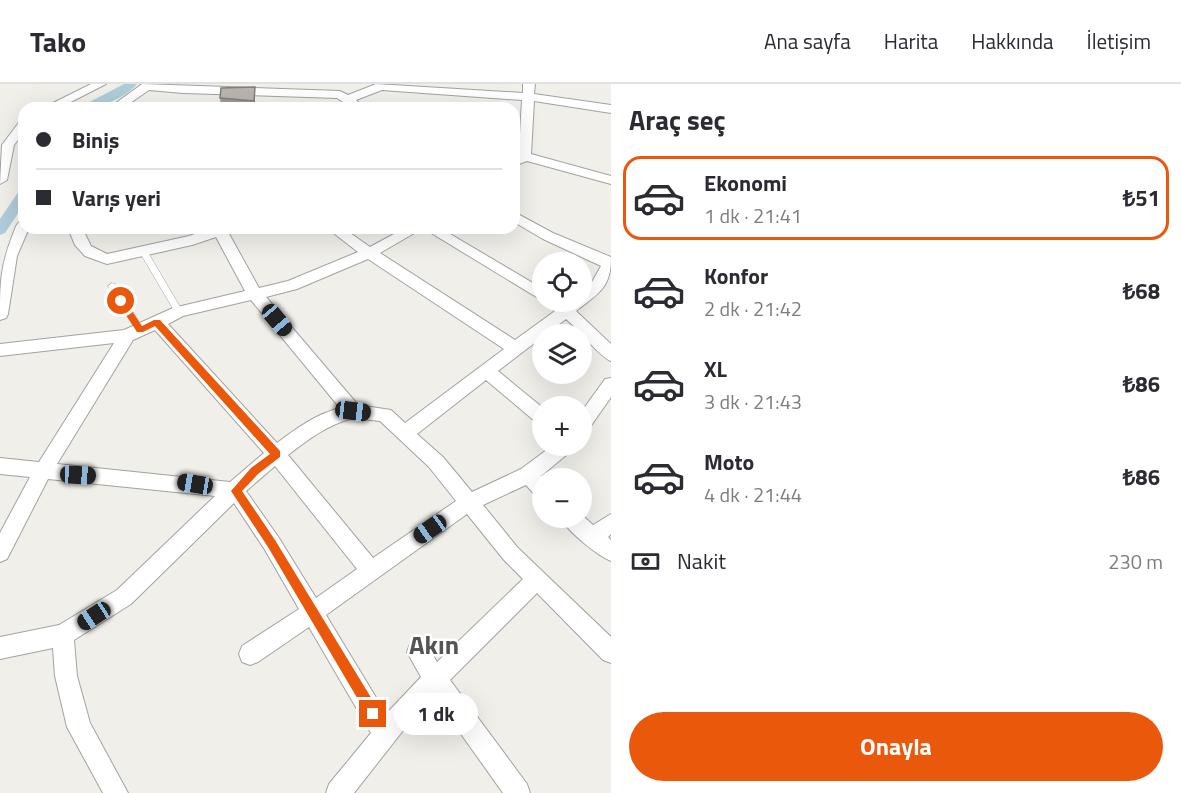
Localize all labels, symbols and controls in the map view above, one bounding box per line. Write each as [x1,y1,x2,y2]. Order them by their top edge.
text: Tako [30,20,86,63]
text: Ana sayfa [764,25,851,57]
text: Harita [884,25,938,57]
text: Hakkında [971,25,1054,57]
text: İletişim [1087,25,1151,57]
text: Araç seç [629,99,726,140]
text: Biniş [72,123,119,157]
text: Ekonomi [704,166,787,200]
icon: car [632,171,686,225]
text: Varış yeri [72,181,161,215]
text: ₺51 [1123,181,1160,215]
text: 1 dk · 21:41 [704,200,802,231]
map controls [532,252,592,528]
button: locate [532,252,592,312]
text: Konfor [704,259,768,293]
icon: car [632,264,686,318]
text: ₺68 [1123,274,1160,308]
route start [107,287,134,314]
text: 2 dk · 21:42 [704,293,802,324]
car [259,300,295,340]
button: layers [532,324,592,384]
text: XL [704,352,727,386]
icon: car [632,357,686,411]
text: ₺86 [1123,367,1160,401]
text: 3 dk · 21:43 [704,386,802,417]
button: + [532,396,592,456]
car [334,400,372,422]
text: Moto [704,445,754,479]
icon: car [632,450,686,504]
text: ₺86 [1123,460,1160,494]
car [60,465,96,485]
button: − [532,468,592,528]
car [176,472,214,496]
text: 4 dk · 21:44 [704,479,802,510]
car [410,511,450,547]
text: Nakit [677,544,726,578]
icon: cash [629,545,662,578]
text: 230 m [1108,546,1163,577]
car [74,599,114,633]
district label: Akın [409,625,459,664]
callout: 1 dk [394,693,478,735]
text: 1 dk [418,698,454,729]
route end [359,700,386,727]
button: Onayla [629,712,1163,781]

